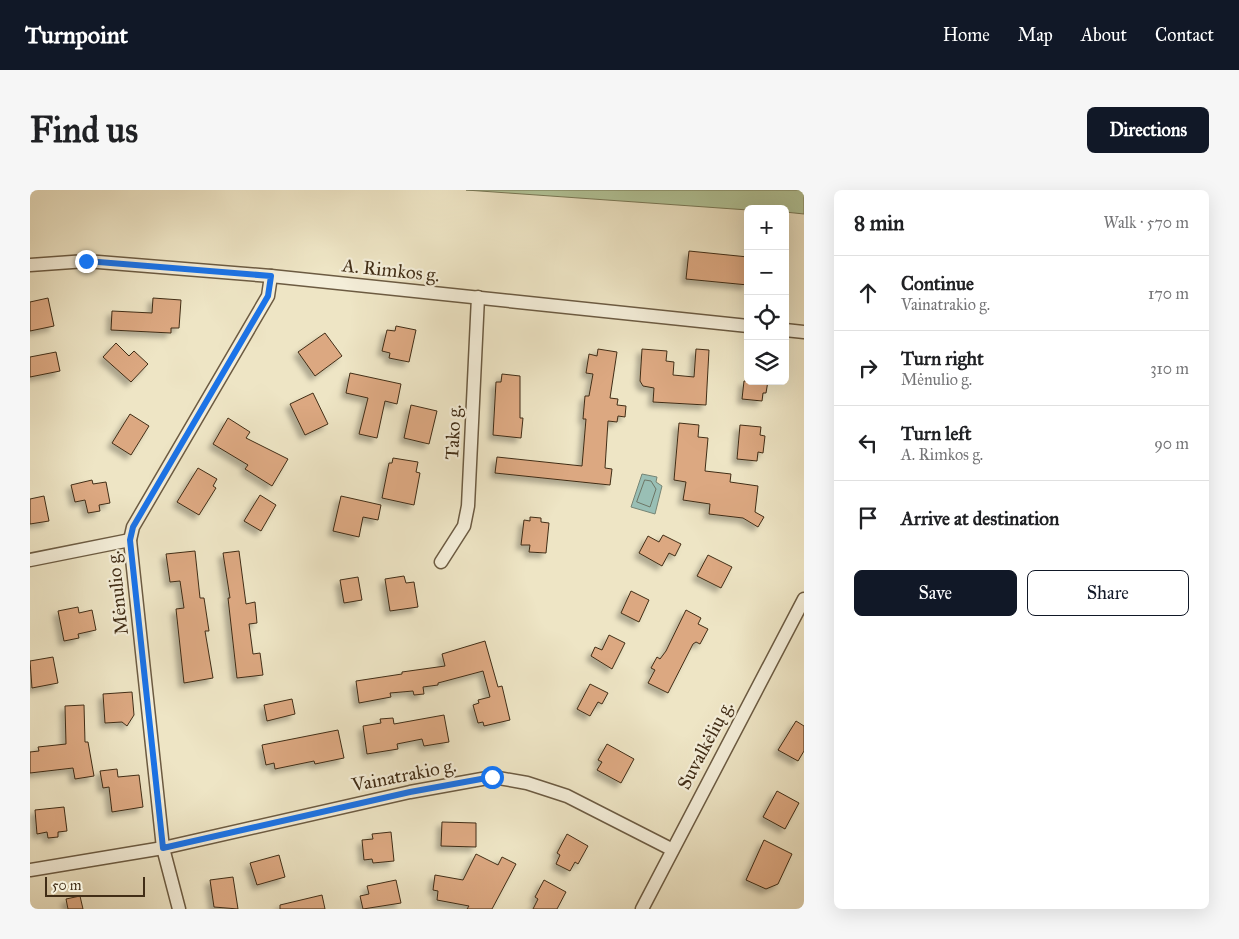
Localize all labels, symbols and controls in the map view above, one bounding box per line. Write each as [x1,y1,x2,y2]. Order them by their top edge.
text: Turnpoint [25,20,128,50]
text: Home [943,24,990,46]
text: Map [1018,24,1053,46]
text: About [1081,24,1127,46]
text: Contact [1155,24,1214,46]
button: Directions [1087,107,1209,153]
text: Find us [30,109,138,152]
map controls [744,205,789,385]
button: + [744,205,789,250]
text: 8 min [854,210,904,236]
text: Walk · 570 m [1104,213,1189,232]
route end [75,250,98,273]
button: − [744,250,789,295]
street label: A. Rimkos g. [340,253,441,288]
text: Continue [901,272,974,295]
icon: ahead [854,279,882,307]
text: 170 m [1148,284,1189,303]
button: locate [744,295,789,340]
text: Vainatrakio g. [901,295,990,314]
button: layers [744,340,789,385]
text: Turn right [901,347,984,370]
icon: right [854,354,882,382]
text: 310 m [1150,359,1189,378]
text: Mėnulio g. [901,370,972,389]
street label: Tako g. [440,404,467,460]
text: Turn left [901,422,971,445]
icon: left [854,429,882,457]
text: 90 m [1154,434,1189,453]
text: A. Rimkos g. [901,445,983,464]
icon: arrive [854,504,882,532]
text: Arrive at destination [901,507,1059,530]
street label: Mėnulio g. [101,550,134,636]
button: Save [854,570,1017,616]
button: Share [1027,570,1189,616]
street label: Suvalkėlių g. [672,697,739,794]
street label: Vainatrakio g. [349,754,458,798]
route start [481,766,504,789]
scale bar [45,874,145,897]
text: 50 m [52,877,81,894]

